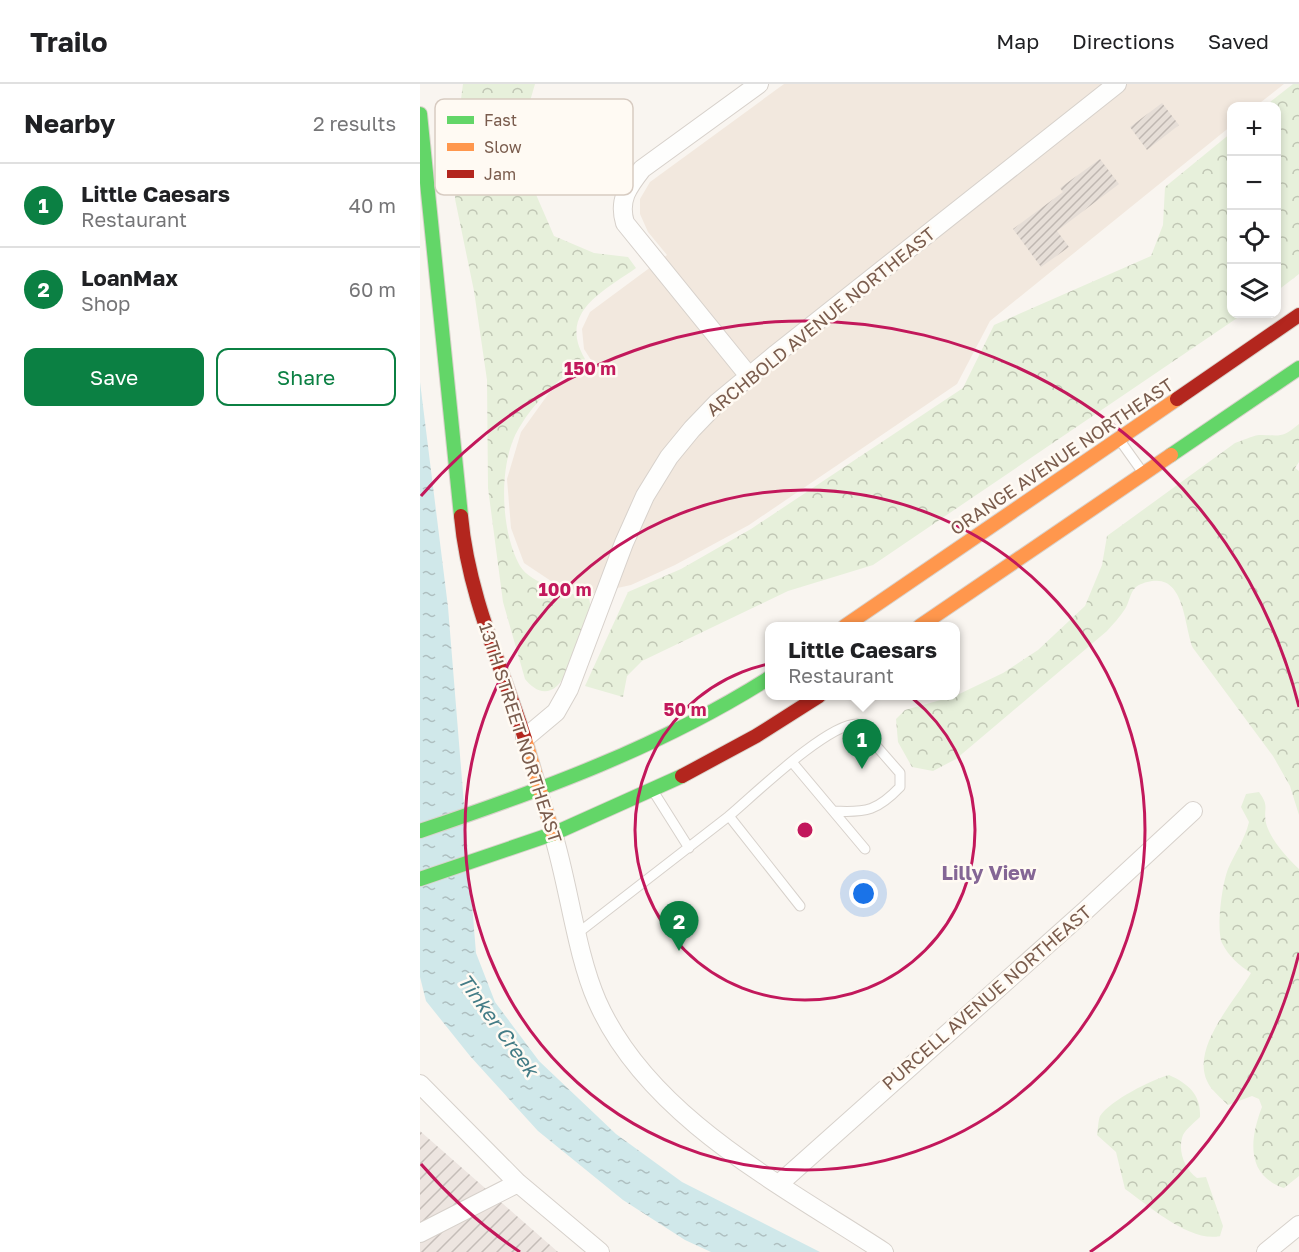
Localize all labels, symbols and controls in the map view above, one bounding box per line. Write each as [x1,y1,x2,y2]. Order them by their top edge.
text: Trailo [30,25,108,58]
text: Map [996,28,1039,54]
text: Directions [1072,28,1175,54]
text: Saved [1208,28,1269,54]
legend [435,99,633,195]
map controls [1227,102,1281,318]
button: + [1227,102,1281,156]
text: Nearby [24,108,115,139]
text: Fast [484,110,517,130]
text: 2 results [313,111,396,135]
text: Slow [484,137,522,157]
button: − [1227,156,1281,210]
text: Jam [484,164,516,184]
text: Little Caesars [81,180,230,207]
text: 1 [38,193,49,217]
text: 40 m [349,193,396,217]
text: Restaurant [81,207,187,231]
button: locate [1227,210,1281,264]
street label: ARCHBOLD AVENUE NORTHEAST [702,222,939,420]
text: LoanMax [81,264,178,291]
button: layers [1227,264,1281,318]
text: 2 [37,277,50,301]
text: 60 m [349,277,396,301]
text: Shop [81,291,130,315]
button: Save [24,348,204,406]
button: Share [216,348,396,406]
text: 150 m [564,357,616,379]
street label: ORANGE AVENUE NORTHEAST [946,373,1177,539]
text: 100 m [539,578,591,600]
street label: 13TH STREET NORTHEAST [475,620,567,846]
popup [765,622,960,700]
text: Little Caesars [788,636,937,663]
text: Restaurant [788,663,894,687]
text: 50 m [664,698,706,720]
pin: 1 [842,720,882,769]
centre of rings [795,820,815,840]
district label: Lilly View [942,860,1037,884]
your location [849,879,878,908]
street label: PURCELL AVENUE NORTHEAST [877,900,1096,1094]
pin: 2 [660,902,698,951]
water label: Tinker Creek [454,968,546,1083]

